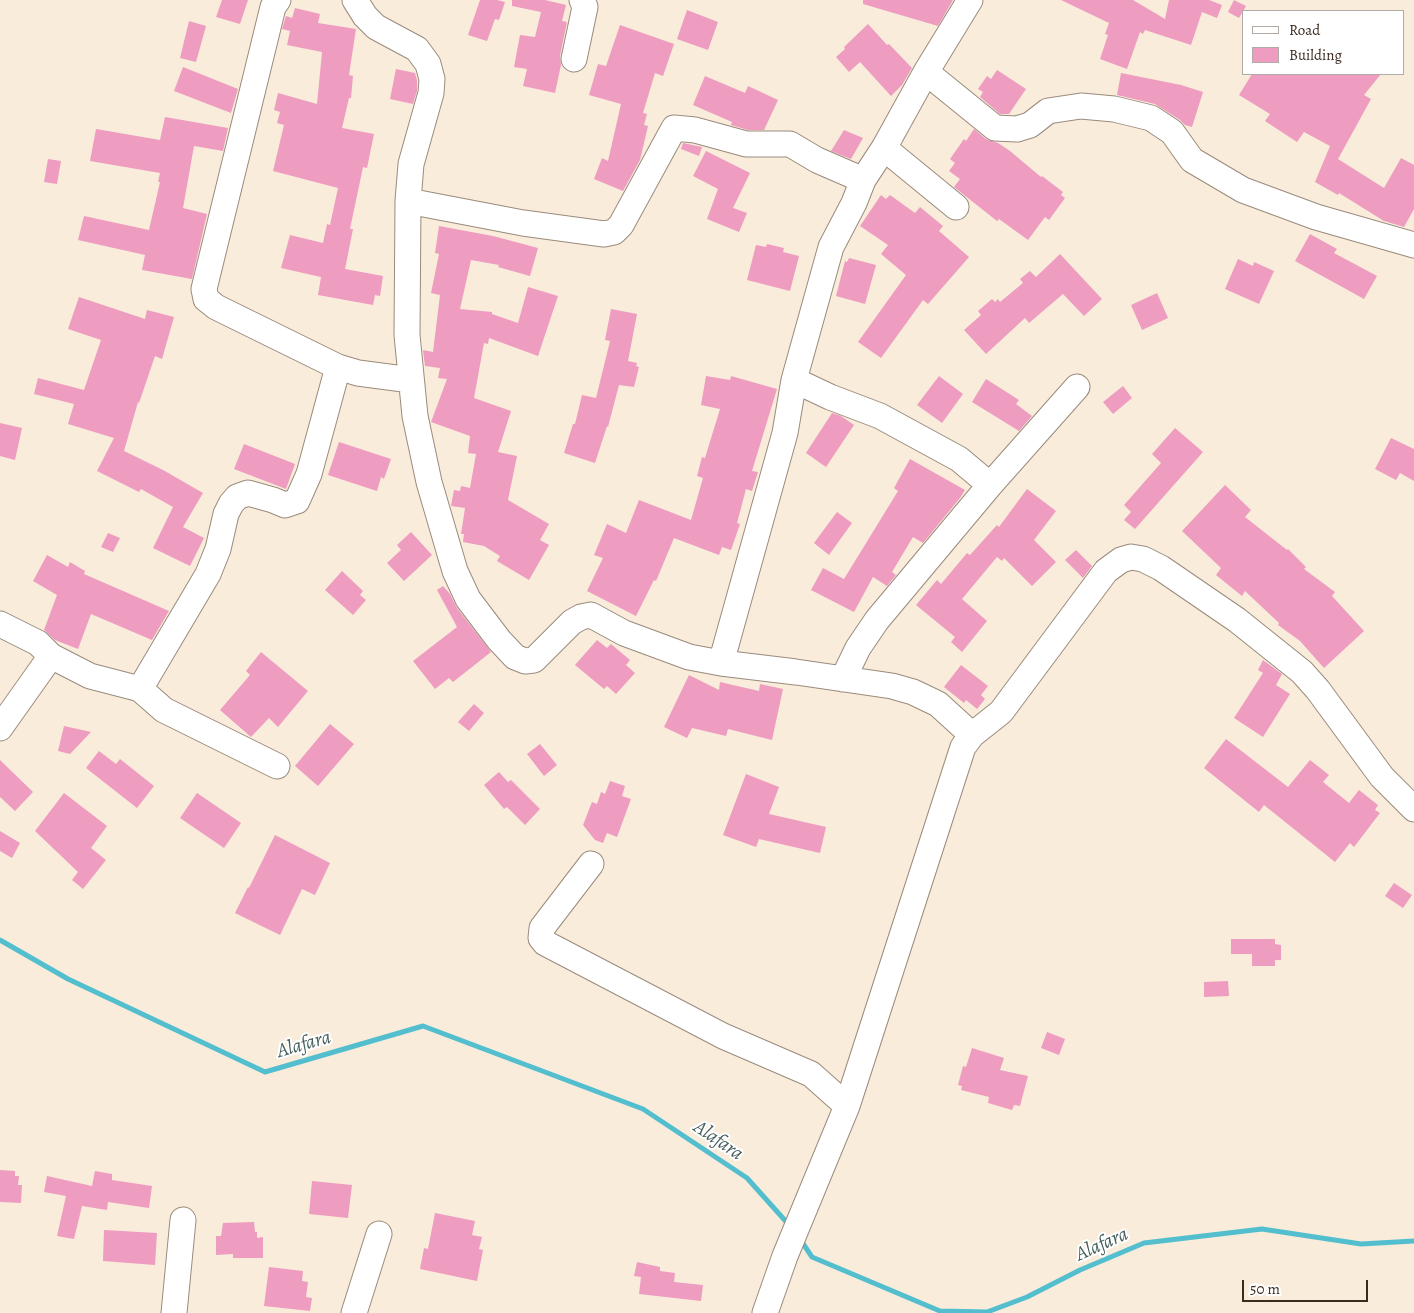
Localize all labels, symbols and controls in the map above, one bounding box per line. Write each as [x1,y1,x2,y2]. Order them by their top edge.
legend [1242,10,1404,75]
text: Road [1289,20,1320,40]
text: Building [1289,45,1342,65]
water label: Alafara [274,1026,334,1064]
water label: Alafara [689,1116,747,1166]
water label: Alafara [1072,1223,1132,1267]
scale bar [1244,1270,1370,1302]
text: 50 m [1250,1279,1280,1299]

